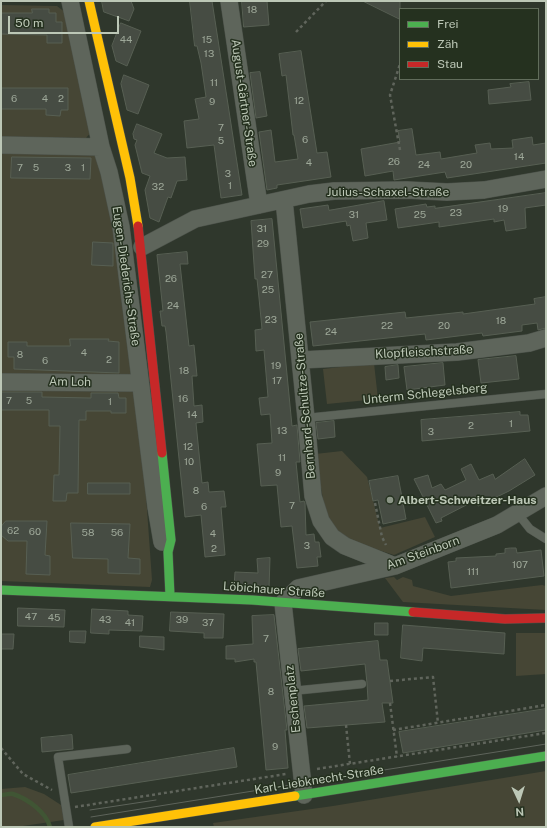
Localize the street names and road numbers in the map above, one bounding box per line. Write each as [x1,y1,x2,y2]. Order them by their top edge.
street label: August-Gärtner-Straße [228,38,260,168]
street label: Julius-Schaxel-Straße [327,185,449,199]
street label: Eugen-Diederichs-Straße [109,205,143,347]
street label: Bernhard-Schultze-Straße [291,332,319,480]
street label: Klopfleischstraße [375,342,473,362]
street label: Am Loh [49,374,91,390]
street label: Unterm Schlegelsberg [362,380,488,408]
street label: Am Steinborn [385,533,461,573]
street label: Löbichauer Straße [222,579,326,601]
street label: Eschenplatz [282,664,304,734]
street label: Karl-Liebknecht-Straße [253,763,385,797]

